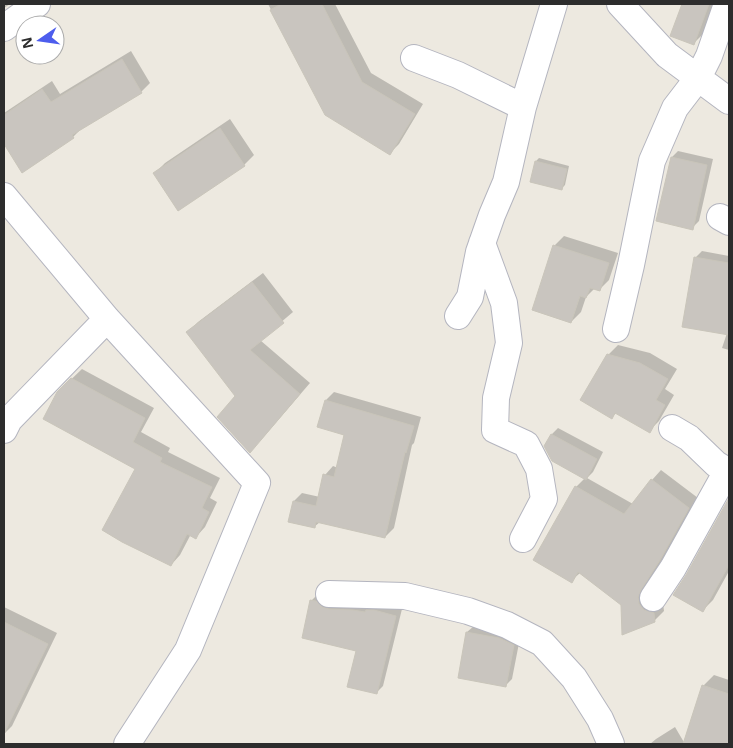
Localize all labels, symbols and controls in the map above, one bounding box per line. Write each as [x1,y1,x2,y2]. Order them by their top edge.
north arrow [15,15,65,65]
text: N [16,35,37,51]

